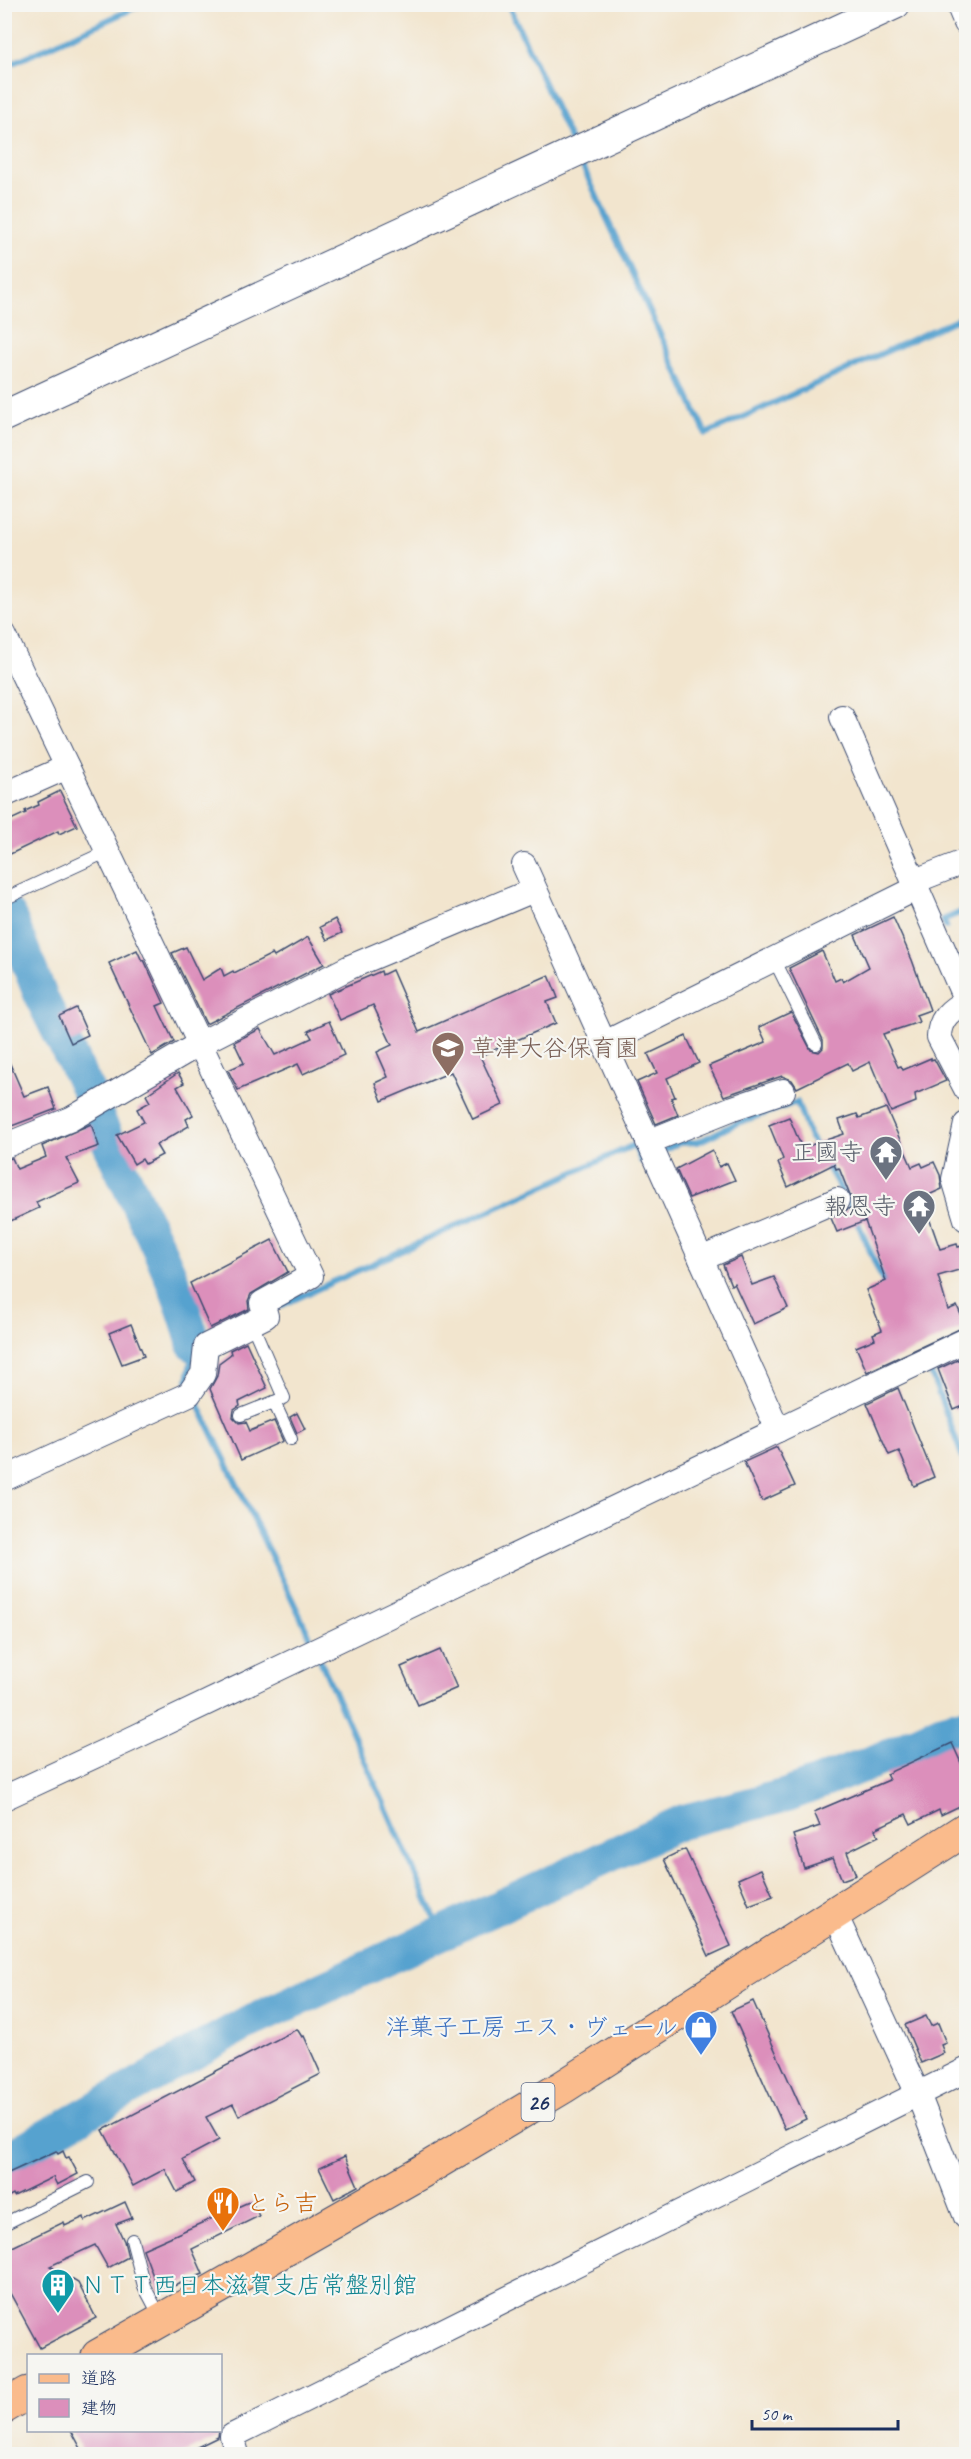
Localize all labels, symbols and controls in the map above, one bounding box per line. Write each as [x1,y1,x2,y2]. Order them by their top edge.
school or university icon: 草津大谷保育園 [430,1030,466,1077]
place label: 草津大谷保育園 [471,1033,639,1063]
temple icon: 正國寺 [868,1134,904,1181]
place label: 正國寺 [791,1137,863,1167]
temple icon: 報恩寺 [901,1188,937,1235]
place label: 報恩寺 [824,1191,896,1221]
shop icon: 洋菓子工房 エス・ヴェール [683,2009,719,2056]
place label: 洋菓子工房 エス・ヴェール [386,2012,678,2042]
road number: 26 [522,2083,554,2121]
restaurant icon: とら吉 [205,2185,241,2232]
place label: とら吉 [246,2188,318,2218]
building icon: ＮＴＴ西日本滋賀支店常盤別館 [40,2267,76,2314]
place label: ＮＴＴ西日本滋賀支店常盤別館 [81,2270,417,2300]
legend [27,2354,222,2432]
text: 道路 [81,2367,117,2389]
scale bar [752,2393,898,2431]
text: 建物 [81,2397,117,2419]
text: 50 m [761,2403,794,2425]

